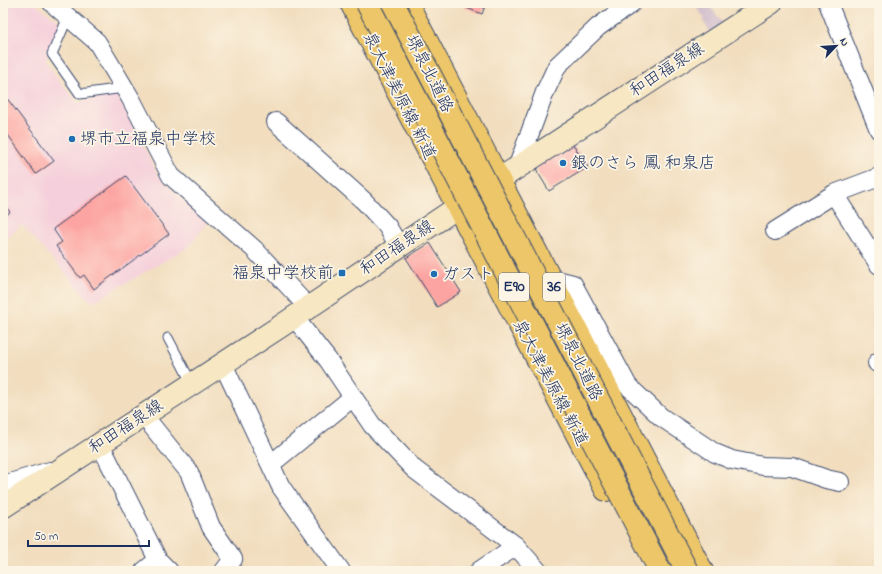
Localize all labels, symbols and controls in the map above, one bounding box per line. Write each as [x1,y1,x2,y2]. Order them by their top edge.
north arrow [816,26,856,66]
street label: 泉大津美原線 新道 [356,28,442,164]
street label: 堺泉北道路 [399,30,459,118]
text: N [835,35,853,49]
street label: 和田福泉線 [625,36,709,104]
place label: 堺市立福泉中学校 [80,127,216,152]
marker: 堺市立福泉中学校 [67,134,77,144]
place label: 銀のさら 鳳 和泉店 [571,151,716,176]
marker: 銀のさら 鳳 和泉店 [558,158,568,168]
street label: 和田福泉線 [355,214,439,282]
place label: 福泉中学校前 [232,261,334,286]
place label: ガスト [442,262,495,287]
marker: 福泉中学校前 [337,268,347,278]
marker: ガスト [429,269,439,279]
road number: E90 [499,273,529,301]
road number: 36 [543,273,565,301]
street label: 泉大津美原線 新道 [506,315,594,451]
street label: 堺泉北道路 [548,318,608,406]
street label: 和田福泉線 [84,393,168,461]
scale bar [28,522,149,548]
text: 50 m [34,528,58,546]

